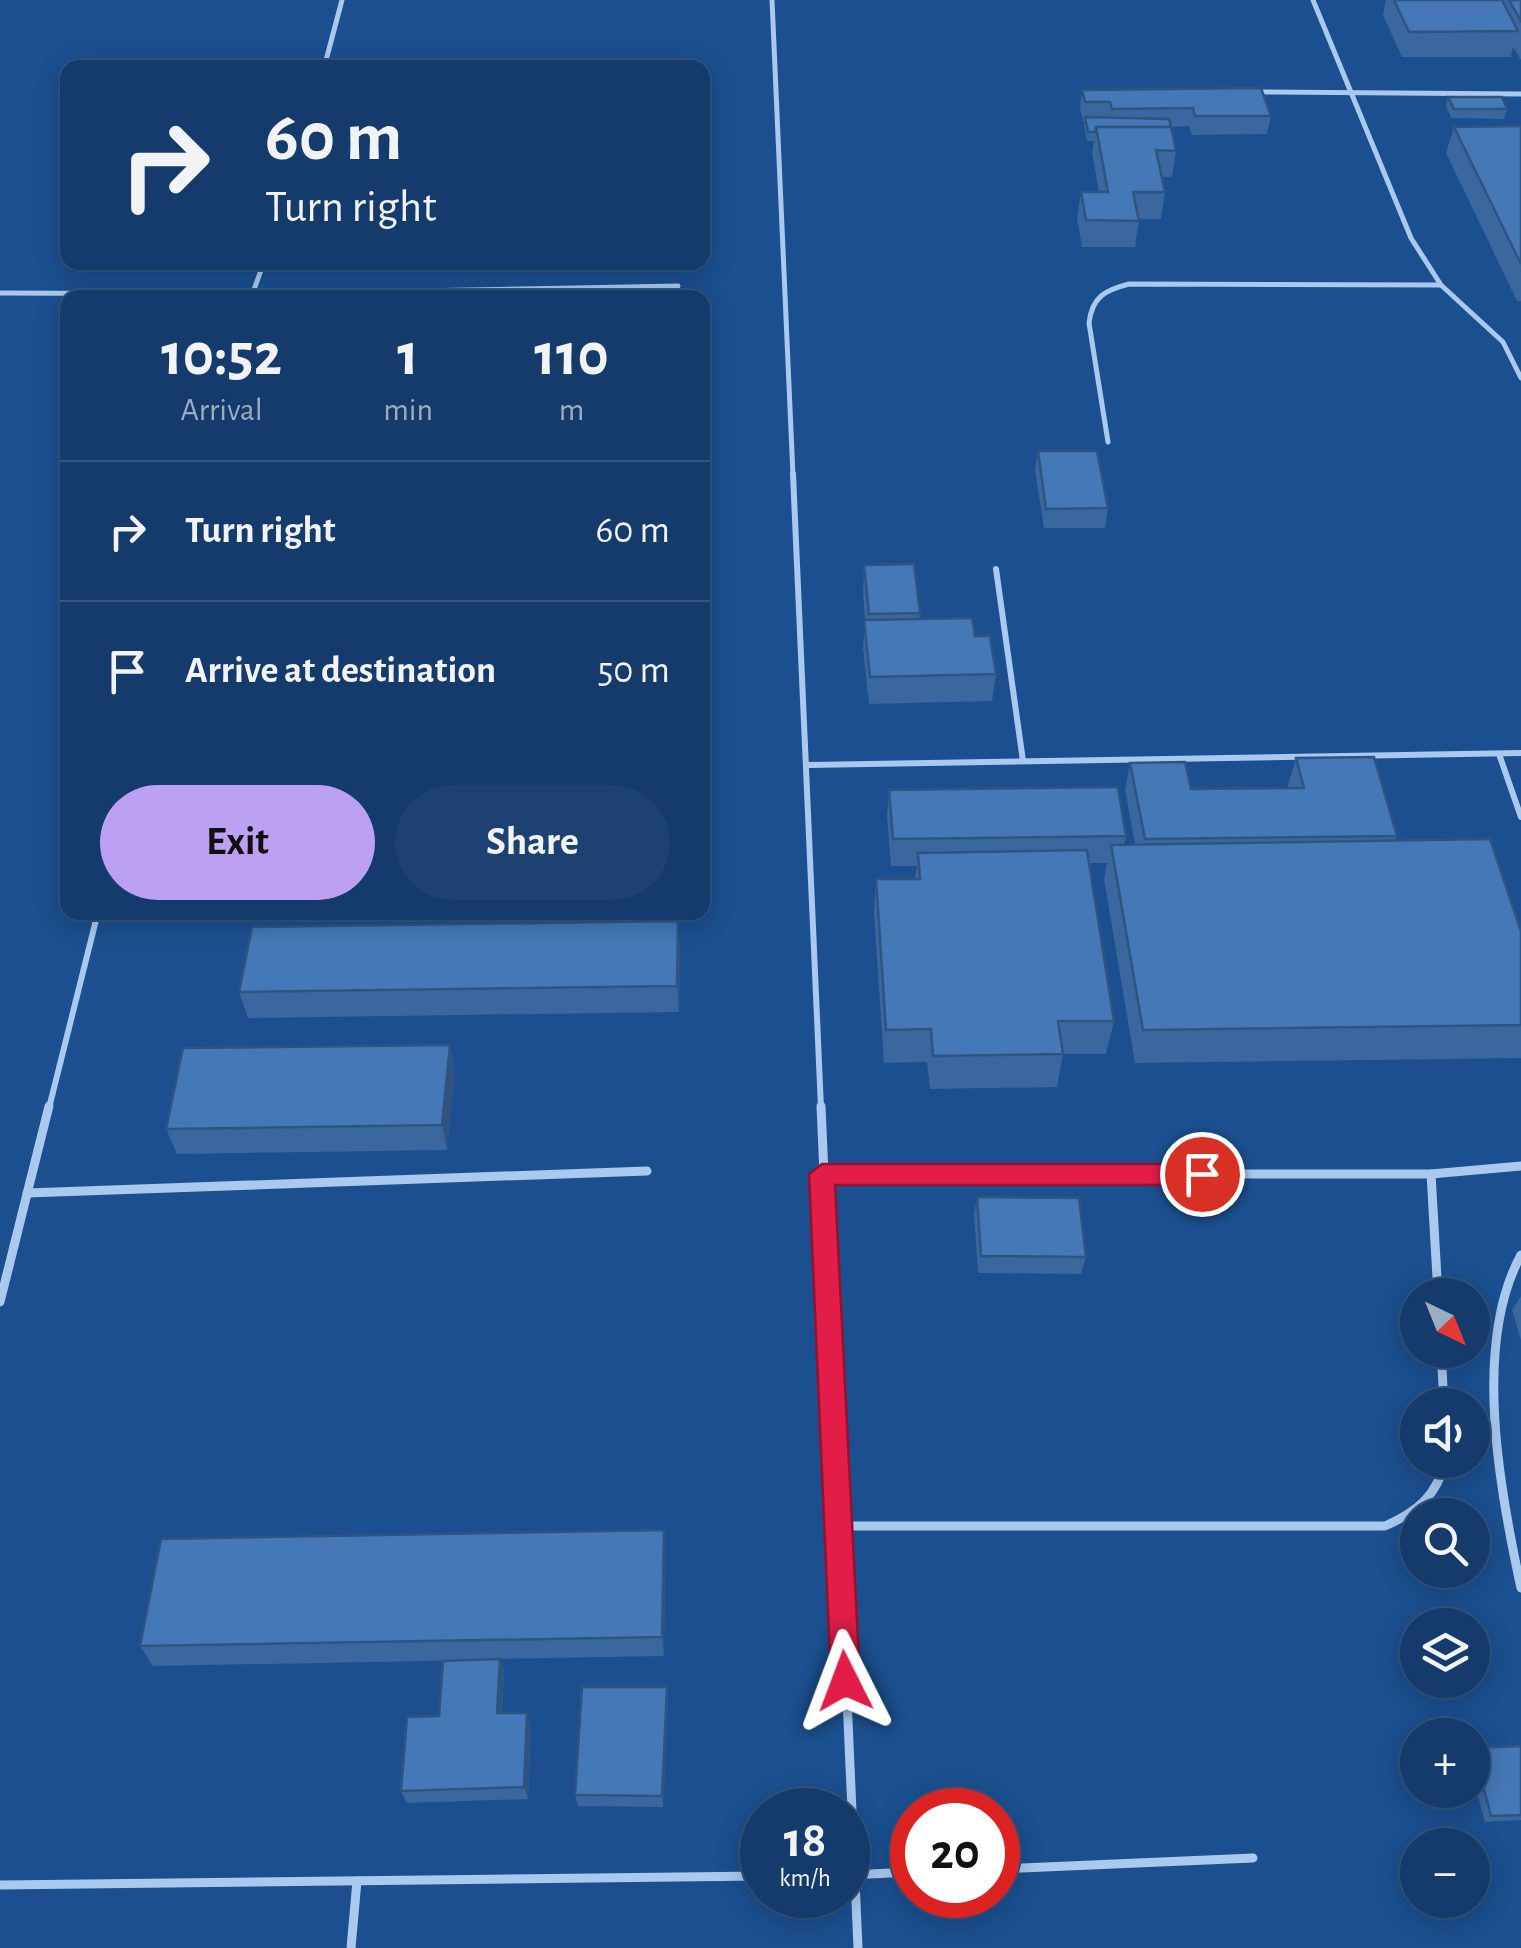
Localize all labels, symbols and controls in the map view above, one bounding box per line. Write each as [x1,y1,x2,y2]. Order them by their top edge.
icon: right [100,100,230,230]
text: 60 m [265,103,402,173]
text: Turn right [265,185,437,230]
text: 10:52 [161,326,282,386]
text: 1 [397,326,419,386]
text: 110 [534,326,609,386]
text: Arrival [180,394,263,426]
text: min [383,394,433,426]
text: m [559,394,584,426]
icon: right [100,504,155,559]
text: Turn right [185,512,335,550]
text: 60 m [595,512,670,550]
icon: arrive [100,644,155,699]
text: Arrive at destination [185,652,496,690]
text: 50 m [597,652,670,690]
button: Exit [100,785,375,900]
button: Share [395,785,670,900]
pin [1160,1132,1245,1217]
icon: arrive [1175,1147,1230,1202]
north arrow [1400,1278,1490,1368]
map controls [1400,1278,1490,1918]
button: sound [1400,1388,1490,1478]
button: search [1400,1498,1490,1588]
button: layers [1400,1608,1490,1698]
position arrow [793,1629,897,1733]
button: + [1400,1718,1490,1808]
speed limit sign: 20 [890,1788,1020,1918]
text: 18 [784,1816,826,1866]
button: − [1400,1828,1490,1918]
text: km/h [779,1866,831,1891]

